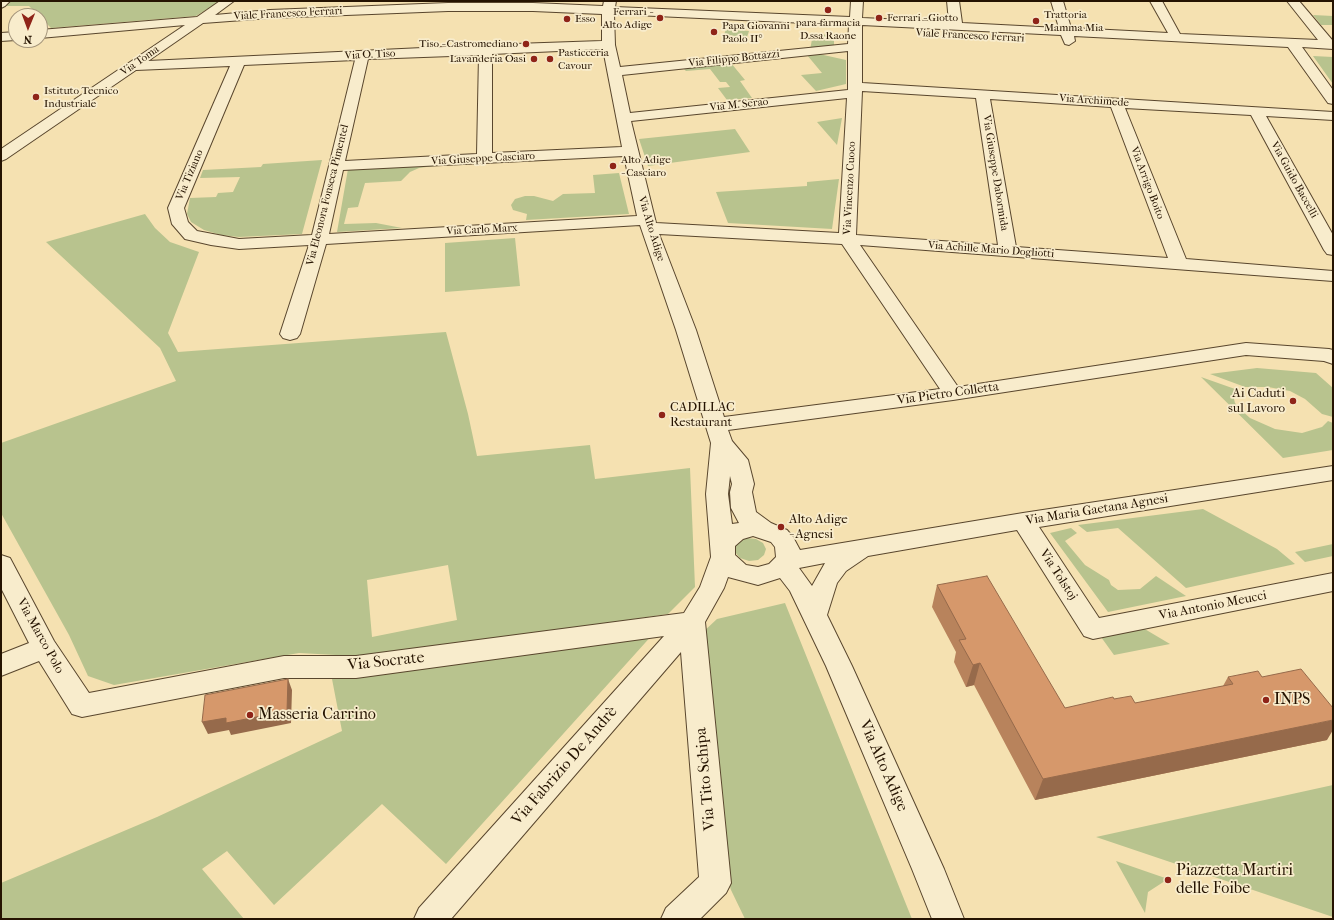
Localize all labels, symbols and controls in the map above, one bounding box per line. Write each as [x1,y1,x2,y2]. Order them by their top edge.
street label: Viale Francesco Ferrari [233,5,343,23]
place label: Ferrari - Alto Adige [602,5,652,31]
marker: para-farmacia D.ssa Raone [823,5,833,15]
north arrow [8,8,48,48]
place label: Trattoria Mamma Mia [1044,8,1103,34]
place label: Ferrari - Giotto [887,11,958,25]
place label: Esso [575,12,595,26]
marker: Ferrari - Alto Adige [655,13,665,23]
marker: Ferrari - Giotto [874,13,884,23]
marker: Esso [562,14,572,24]
place label: para-farmacia D.ssa Raone [796,16,860,42]
marker: Trattoria Mamma Mia [1031,16,1041,26]
place label: Papa Giovanni Paolo II° [722,19,790,45]
marker: Papa Giovanni Paolo II° [709,27,719,37]
street label: Viale Francesco Ferrari [915,27,1025,45]
text: N [24,33,32,46]
place label: Tiso - Castromediano [419,37,518,51]
marker: Tiso - Castromediano [521,39,531,49]
street label: Via Toma [118,43,162,79]
place label: Pasticceria Cavour [558,46,609,72]
street label: Via O. Tiso [344,47,396,63]
street label: Via Filippo Bottazzi [688,48,780,70]
place label: Lavanderia Oasi [450,52,526,66]
marker: Lavanderia Oasi [529,54,539,64]
marker: Pasticceria Cavour [545,54,555,64]
place label: Istituto Tecnico Industriale [44,84,118,110]
marker: Istituto Tecnico Industriale [31,92,41,102]
street label: Via Archimede [1059,92,1129,110]
street label: Via M. Serao [709,95,769,115]
street label: Via Giuseppe Dabormida [979,114,1011,232]
street label: Via Eleonora Fonseca Pimentel [304,123,352,267]
street label: Via Guido Baccelli [1267,139,1321,221]
street label: Via Vincenzo Cuoco [841,141,859,235]
street label: Via Arrigo Boito [1127,145,1167,221]
street label: Via Tiziano [173,148,207,202]
street label: Via Giuseppe Casciaro [431,150,535,168]
place label: Alto Adige - Casciaro [621,153,671,179]
marker: Alto Adige - Casciaro [608,161,618,171]
street label: Via Alto Adige [635,195,667,263]
street label: Via Carlo Marx [446,222,518,238]
street label: Via Achille Mario Dogliotti [927,239,1055,261]
street label: Via Pietro Colletta [896,379,1000,409]
place label: Ai Caduti sul Lavoro [1228,386,1285,417]
marker: Ai Caduti sul Lavoro [1288,396,1298,406]
place label: CADILLAC Restaurant [670,400,735,431]
marker: CADILLAC Restaurant [657,410,667,420]
street label: Via Maria Gaetana Agnesi [1025,491,1169,529]
place label: Alto Adige - Agnesi [789,512,848,543]
marker: Alto Adige - Agnesi [776,522,786,532]
street label: Via Tolstoj [1036,546,1080,604]
street label: Via Antonio Meucci [1158,588,1268,624]
street label: Via Marco Polo [13,596,67,676]
street label: Via Socrate [347,648,425,676]
place label: INPS [1274,690,1310,710]
marker: INPS [1261,695,1271,705]
street label: Via Fabrizio De Andrè [508,703,622,829]
place label: Masseria Carrino [258,705,376,725]
marker: Masseria Carrino [245,710,255,720]
street label: Via Alto Adige [854,717,912,815]
street label: Via Tito Schipa [692,727,720,831]
place label: Piazzetta Martiri delle Foibe [1176,861,1293,899]
marker: Piazzetta Martiri delle Foibe [1163,875,1173,885]

